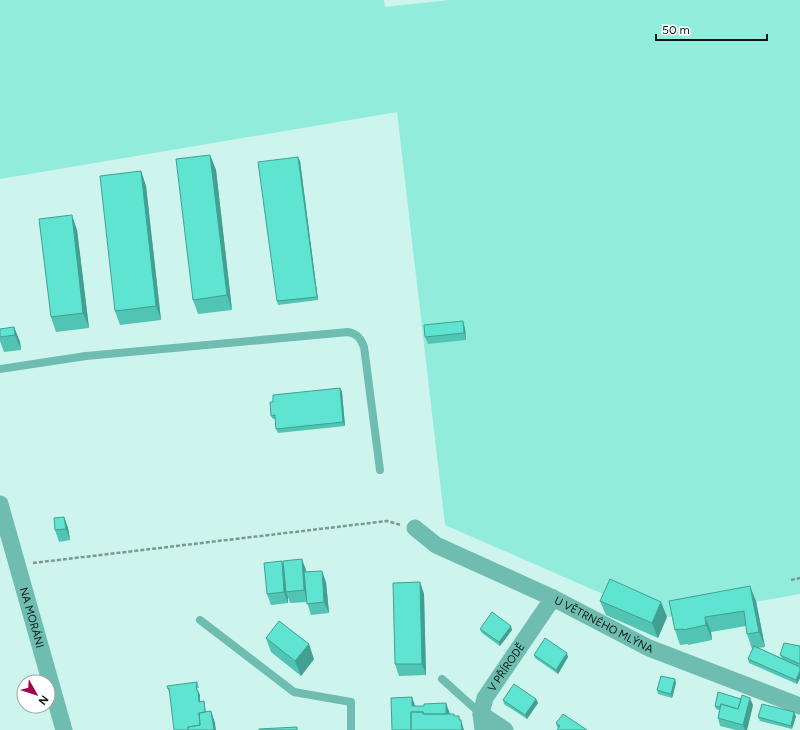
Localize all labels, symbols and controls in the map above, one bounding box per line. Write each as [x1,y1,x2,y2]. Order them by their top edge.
scale bar [656,16,767,42]
text: 50 m [662,23,690,37]
street label: NA MORÁNI [17,586,47,649]
street label: U VĚTRNÉHO MLÝNA [552,593,656,656]
street label: V PŘÍRODĚ [485,640,527,694]
north arrow [16,674,56,714]
text: N [36,693,51,707]

